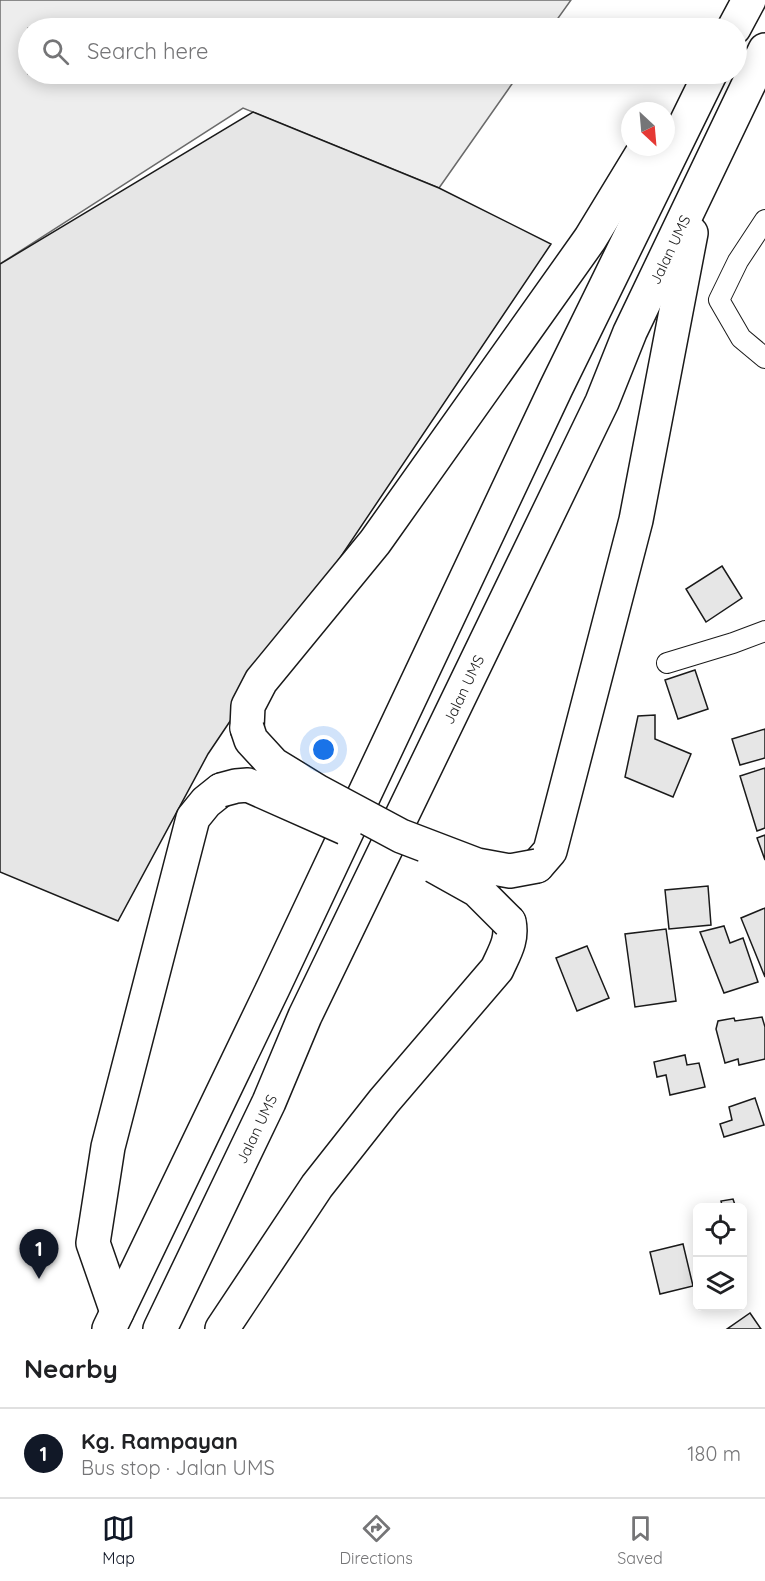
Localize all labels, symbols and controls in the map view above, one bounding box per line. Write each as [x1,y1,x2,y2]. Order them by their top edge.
search box [18,18,747,84]
icon: search [39,35,72,68]
text: Search here [87,37,208,65]
north arrow [621,102,675,156]
street label: Jalan UMS [645,212,694,287]
street label: Jalan UMS [438,652,488,727]
your location [309,735,338,764]
street label: Jalan UMS [231,1091,281,1167]
map controls [693,1203,747,1311]
button: locate [693,1203,747,1257]
pin: 1 [20,1230,58,1279]
button: layers [693,1257,747,1311]
text: Nearby [24,1352,118,1385]
text: Kg. Rampayan [81,1427,238,1455]
text: 1 [40,1441,47,1466]
text: 180 m [687,1441,741,1466]
text: Bus stop · Jalan UMS [81,1455,275,1480]
tab: Map [102,1512,135,1568]
tab: Directions [340,1512,413,1568]
tab: Saved [617,1512,663,1568]

